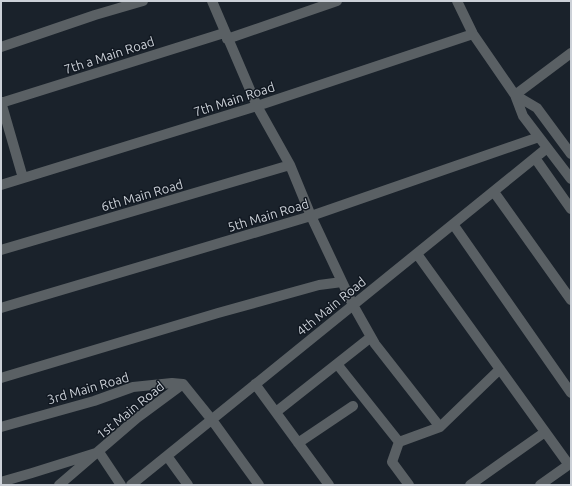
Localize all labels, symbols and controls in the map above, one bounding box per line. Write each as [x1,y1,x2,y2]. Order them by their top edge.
street label: 7th a Main Road [62,34,156,76]
street label: 7th Main Road [192,79,276,119]
street label: 6th Main Road [100,177,184,213]
street label: 5th Main Road [226,196,310,234]
street label: 4th Main Road [294,274,368,338]
street label: 3rd Main Road [46,370,130,406]
street label: 1st Main Road [94,379,166,441]

